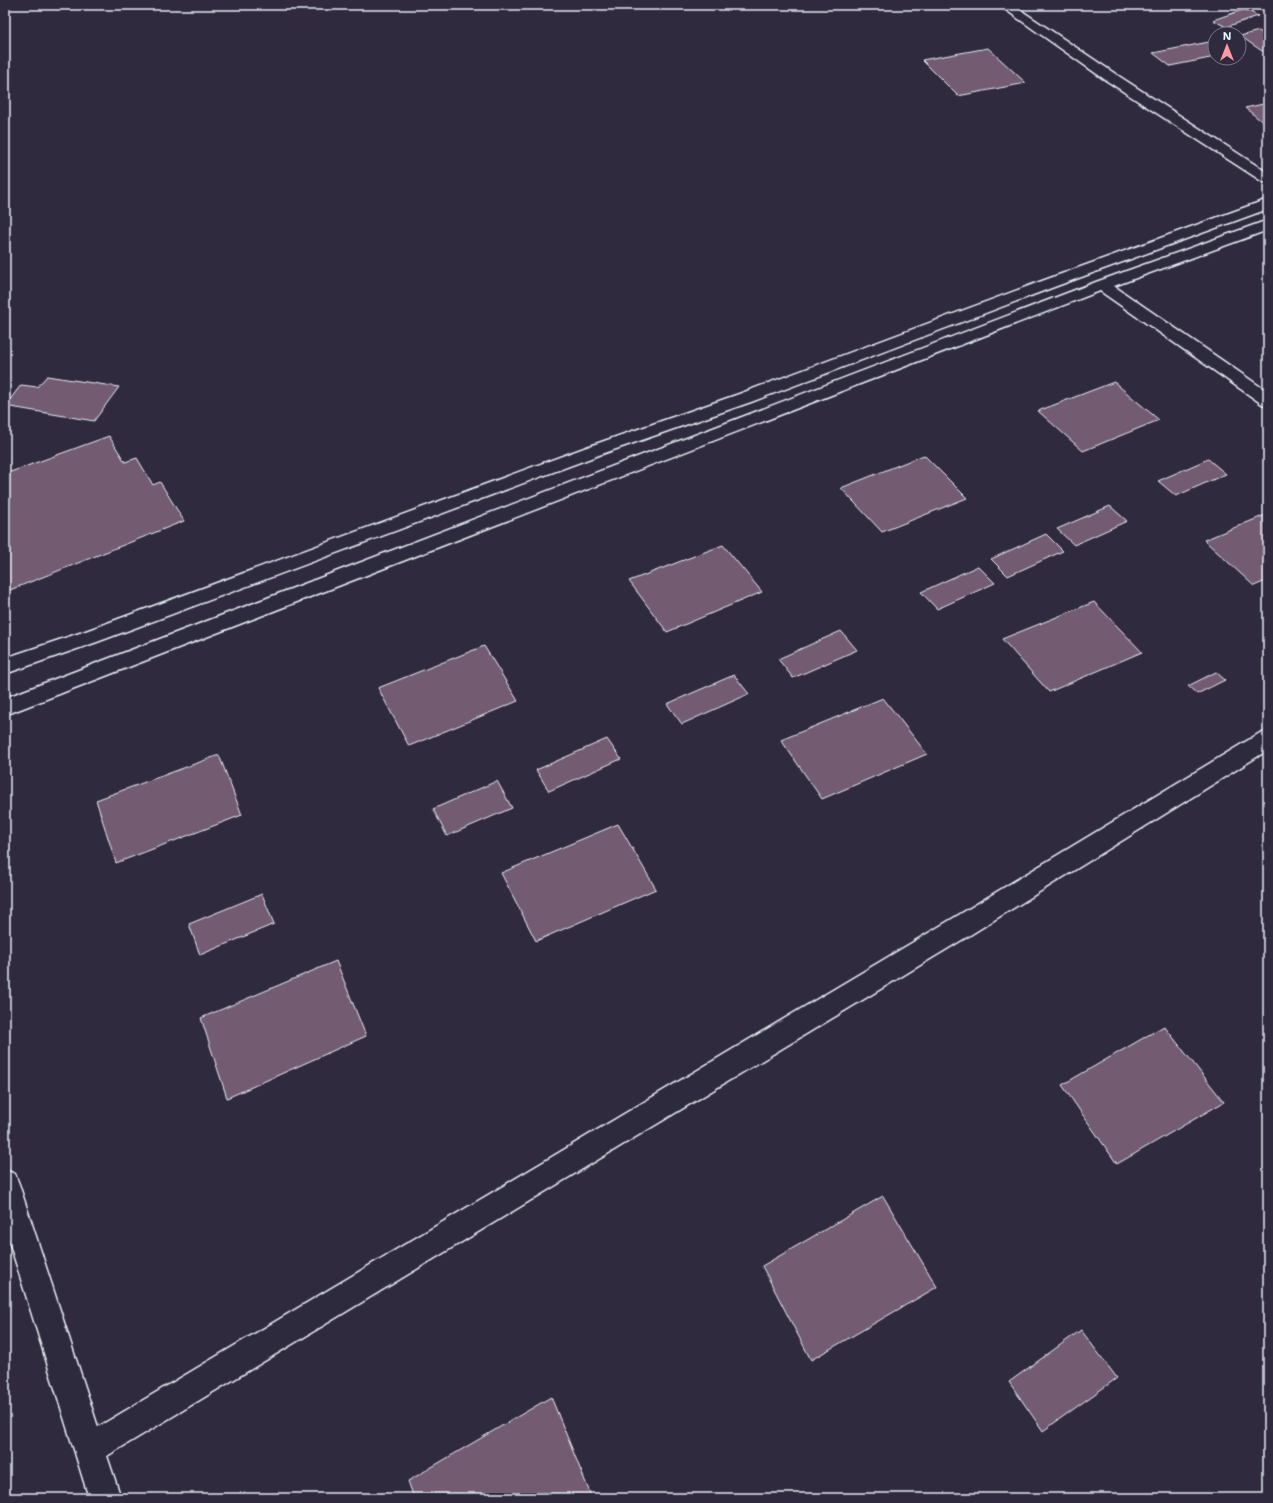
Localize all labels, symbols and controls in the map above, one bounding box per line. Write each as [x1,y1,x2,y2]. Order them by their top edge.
north arrow [1207,26,1247,66]
text: N [1223,29,1232,44]

